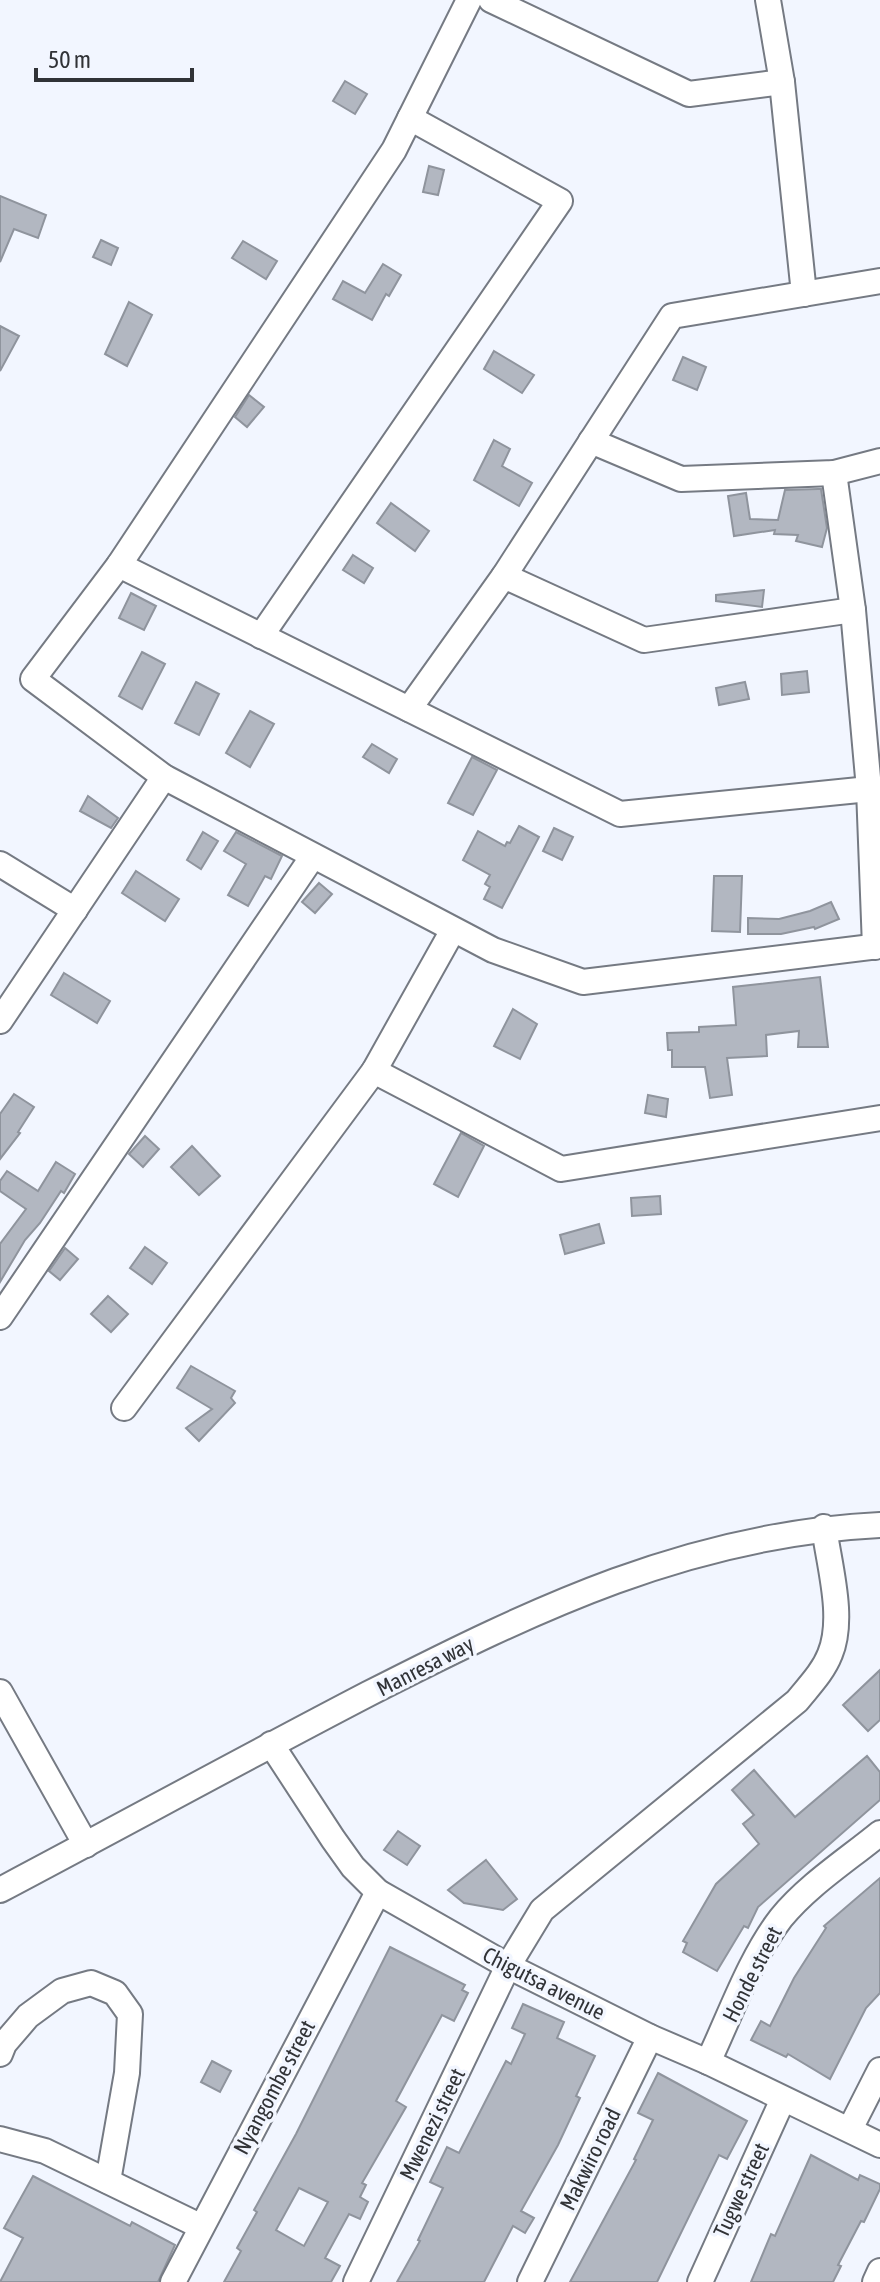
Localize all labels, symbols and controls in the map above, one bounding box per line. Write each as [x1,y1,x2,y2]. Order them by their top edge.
scale bar [36,32,192,82]
text: 50 m [48,46,91,73]
street label: Manresa way [372,1631,478,1701]
street label: Honde street [717,1922,787,2026]
street label: Chigutsa avenue [479,1941,609,2025]
street label: Nyangombe street [228,2015,320,2159]
street label: Mwenezi street [394,2064,470,2184]
street label: Makwiro road [554,2104,626,2214]
street label: Tugwe street [708,2139,774,2241]

